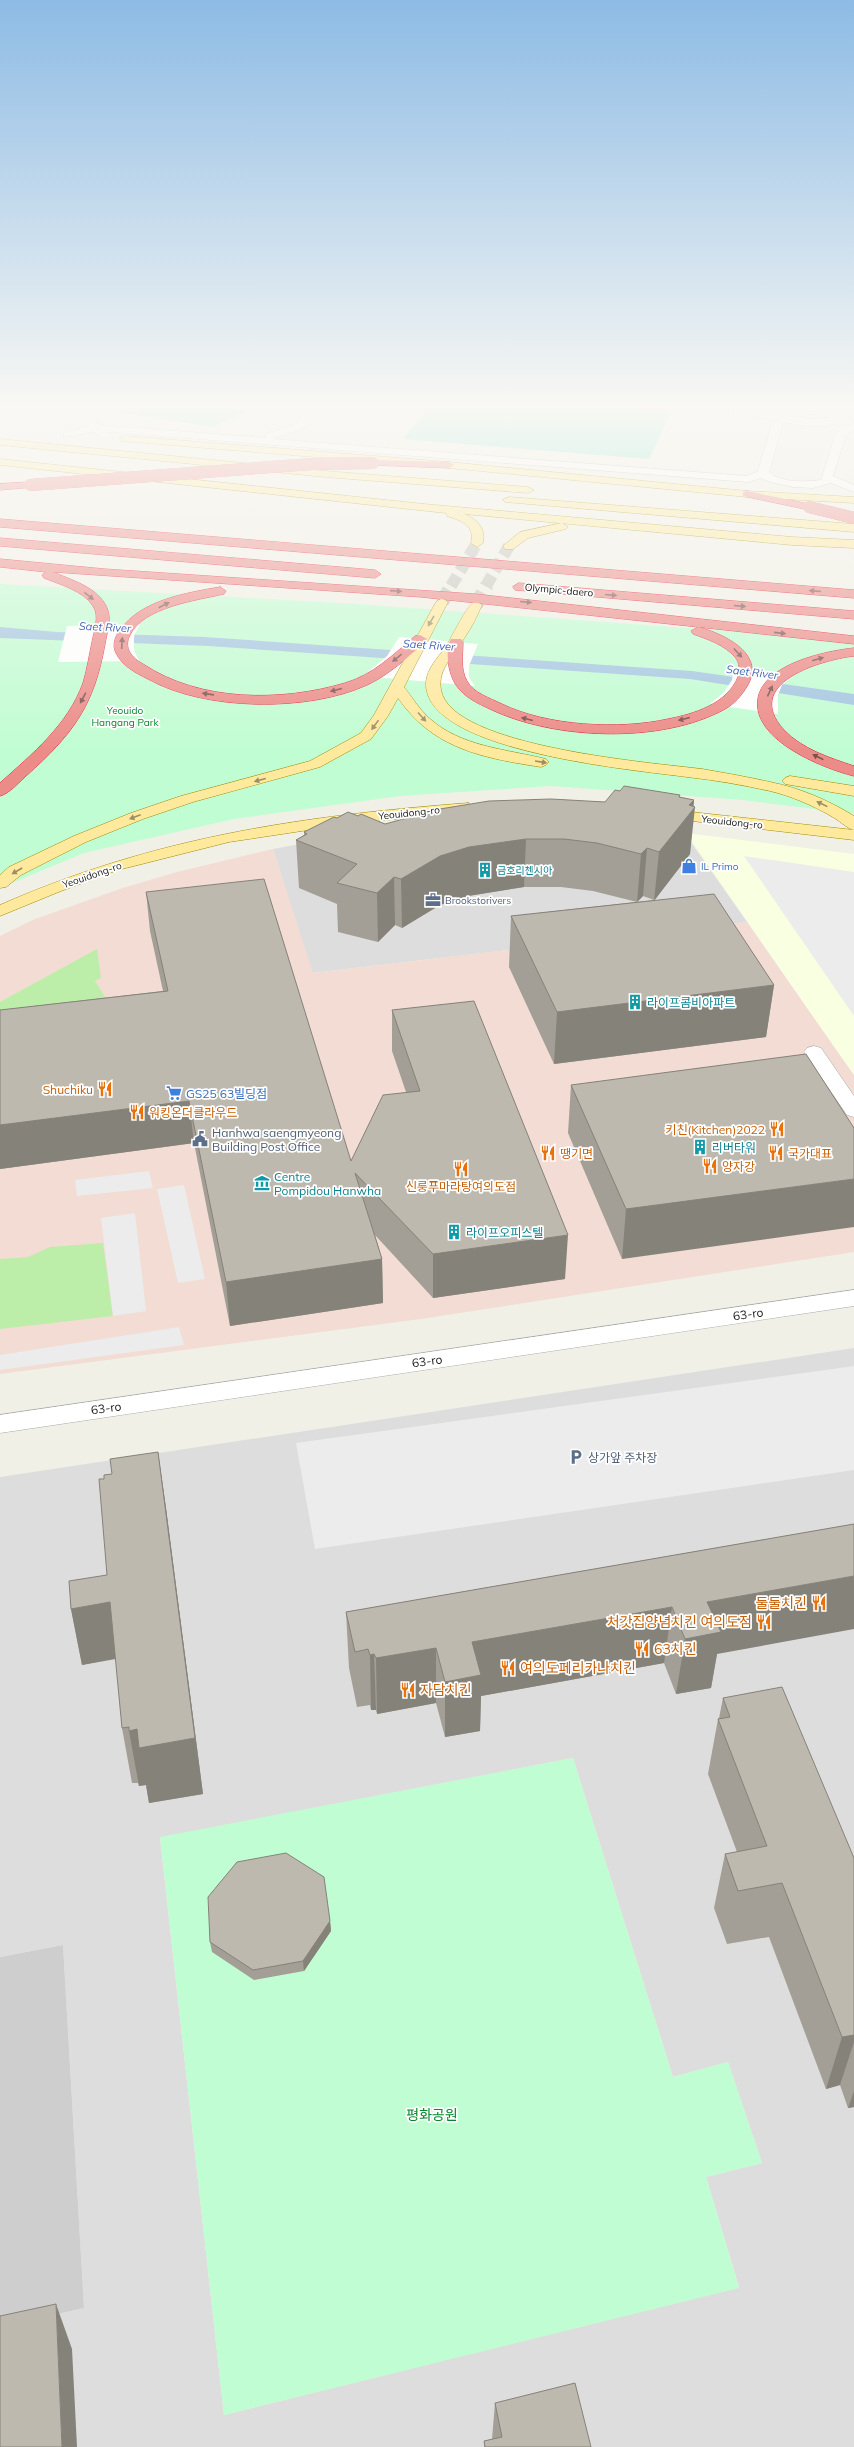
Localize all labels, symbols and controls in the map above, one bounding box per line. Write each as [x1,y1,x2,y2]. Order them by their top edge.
street label: Olympic-daero [524,581,594,599]
one-way arrow [390,587,402,594]
one-way arrow [809,588,821,594]
one-way arrow [605,591,617,598]
one-way arrow [84,592,95,600]
one-way arrow [520,599,532,605]
one-way arrow [158,602,169,608]
one-way arrow [734,602,746,609]
one-way arrow [428,615,435,627]
water label: Saet River [79,619,132,635]
one-way arrow [774,630,786,637]
one-way arrow [118,636,125,649]
water label: Saet River [403,636,456,654]
one-way arrow [734,648,743,658]
one-way arrow [391,654,402,662]
one-way arrow [812,656,824,662]
water label: Saet River [725,662,780,682]
one-way arrow [766,685,773,697]
one-way arrow [330,687,342,693]
one-way arrow [202,691,214,697]
one-way arrow [80,693,87,704]
park label: Yeouido Hangang Park [91,704,159,729]
one-way arrow [417,712,426,723]
one-way arrow [521,715,534,721]
one-way arrow [677,717,690,723]
one-way arrow [370,719,379,730]
one-way arrow [812,754,823,760]
one-way arrow [535,759,547,765]
one-way arrow [254,777,266,783]
one-way arrow [816,801,828,807]
street label: Yeouidong-ro [377,803,441,823]
street label: Yeouidong-ro [700,812,764,832]
one-way arrow [129,814,141,820]
shop icon: IL Primo [680,857,698,875]
street label: Yeouidong-ro [60,859,124,892]
place label: IL Primo [701,860,739,873]
building icon: 금호리첸시아 [476,861,494,879]
place label: 금호리첸시아 [497,864,553,877]
one-way arrow [11,867,23,874]
office icon: Brookstorivers [424,891,442,909]
place label: Brookstorivers [445,894,511,907]
building icon: 라이프콤비아파트 [626,993,644,1011]
place label: 라이프콤비아파트 [647,995,735,1010]
restaurant icon: Shuchiku [96,1080,114,1098]
place label: Shuchiku [43,1082,93,1097]
supermarket icon: GS25 63빌딩점 [165,1084,183,1102]
place label: GS25 63빌딩점 [186,1086,267,1101]
restaurant icon: 워킹온더클라우드 [128,1103,146,1121]
place label: 워킹온더클라우드 [149,1105,237,1120]
restaurant icon: 키친(Kitchen)2022 [768,1120,786,1138]
place label: 키친(Kitchen)2022 [665,1122,765,1137]
place label: Hanhwa saengmyeong Building Post Office [212,1125,341,1154]
public building icon: Hanhwa saengmyeong Building Post Office [191,1130,209,1148]
building icon: 리버타워 [691,1138,709,1156]
place label: 리버타워 [712,1140,756,1155]
restaurant icon: 땡기면 [539,1144,557,1162]
restaurant icon: 국가대표 [767,1144,785,1162]
place label: 땡기면 [560,1146,593,1161]
place label: 국가대표 [788,1146,832,1161]
restaurant icon: 양자강 [701,1157,719,1175]
place label: 양자강 [722,1159,755,1174]
restaurant icon: 신룽푸마라탕여의도점 [452,1160,470,1178]
place label: Centre Pompidou Hanwha [274,1169,381,1198]
museum icon: Centre Pompidou Hanwha [253,1174,271,1192]
place label: 신룽푸마라탕여의도점 [406,1179,516,1194]
building icon: 라이프오피스텔 [445,1223,463,1241]
place label: 라이프오피스텔 [466,1225,543,1240]
street label: 63-ro [732,1304,764,1324]
street label: 63-ro [411,1351,443,1371]
street label: 63-ro [90,1398,122,1418]
parking icon: 상가앞 주차장 [567,1448,585,1466]
place label: 상가앞 주차장 [588,1450,657,1465]
place label: 둘둘치킨 [755,1594,807,1612]
restaurant icon: 둘둘치킨 [810,1594,828,1612]
place label: 처갓집양념치킨 여의도점 [607,1613,752,1631]
restaurant icon: 처갓집양념치킨 여의도점 [755,1613,773,1631]
restaurant icon: 63치킨 [633,1640,651,1658]
place label: 63치킨 [654,1640,697,1658]
restaurant icon: 여의도페리카나치킨 [499,1659,517,1677]
place label: 여의도페리카나치킨 [520,1659,636,1677]
restaurant icon: 자담치킨 [399,1681,417,1699]
place label: 자담치킨 [420,1681,472,1699]
park label: 평화공원 [406,2106,458,2124]

